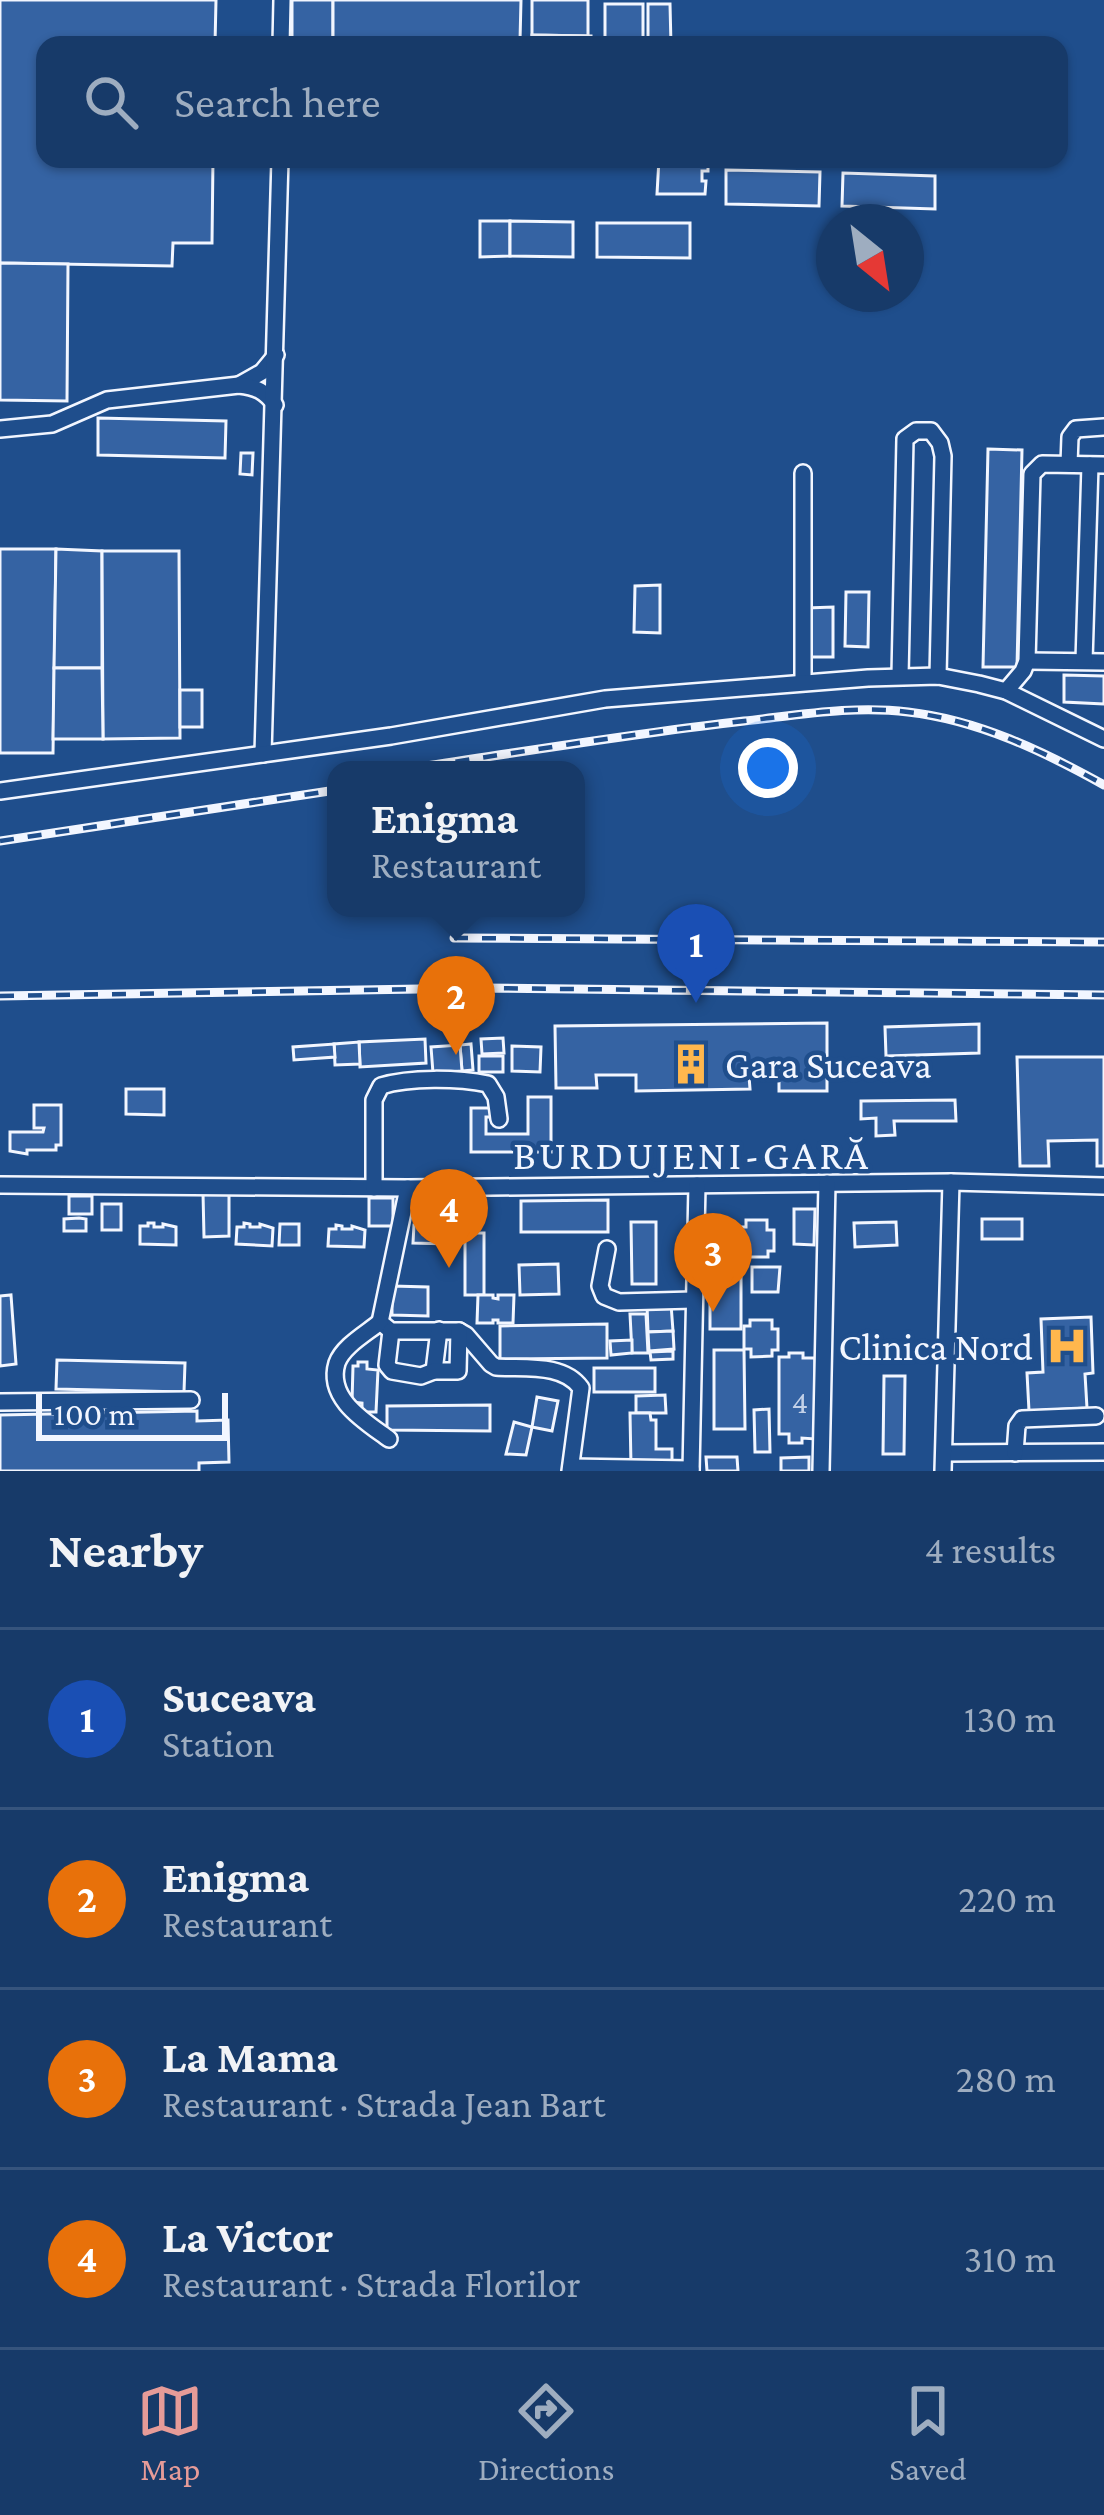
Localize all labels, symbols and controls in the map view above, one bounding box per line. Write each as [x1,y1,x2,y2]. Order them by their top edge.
search box [36,36,1068,168]
icon: search [78,69,144,135]
text: Search here [174,77,381,127]
north arrow [816,204,924,312]
your location [738,738,798,798]
popup [327,761,585,917]
text: Enigma [371,793,518,843]
text: Restaurant [371,843,541,886]
pin: 1 [657,904,735,1003]
pin: 2 [417,956,495,1055]
building icon: Gara Suceava [668,1041,714,1087]
place label: Gara Suceava [725,1043,932,1086]
district label: BURDUJENI-GARĂ [513,1131,871,1178]
pin: 4 [410,1169,488,1268]
pin: 3 [674,1213,752,1312]
hospital icon: Clinica Nord [1044,1323,1090,1369]
place label: Clinica Nord [839,1325,1033,1368]
house number: 4 [792,1383,808,1420]
scale bar [36,1387,228,1440]
text: 100 m [54,1395,135,1432]
text: Nearby [48,1521,203,1578]
text: 4 results [925,1528,1056,1571]
text: Suceava [162,1672,316,1722]
text: 1 [80,1697,94,1740]
text: 130 m [964,1697,1056,1740]
text: Station [162,1722,274,1765]
text: Enigma [162,1852,309,1902]
text: 2 [77,1877,97,1920]
text: 220 m [958,1877,1056,1920]
text: Restaurant [162,1902,332,1945]
text: La Mama [162,2032,338,2082]
text: 3 [77,2057,97,2100]
text: 280 m [956,2057,1056,2100]
text: Restaurant · Strada Jean Bart [162,2082,605,2125]
text: La Victor [162,2212,333,2262]
text: 4 [76,2237,98,2280]
text: 310 m [964,2237,1056,2280]
text: Restaurant · Strada Florilor [162,2262,581,2305]
tab: Map [137,2378,203,2487]
tab: Directions [478,2378,615,2487]
tab: Saved [889,2378,967,2487]

